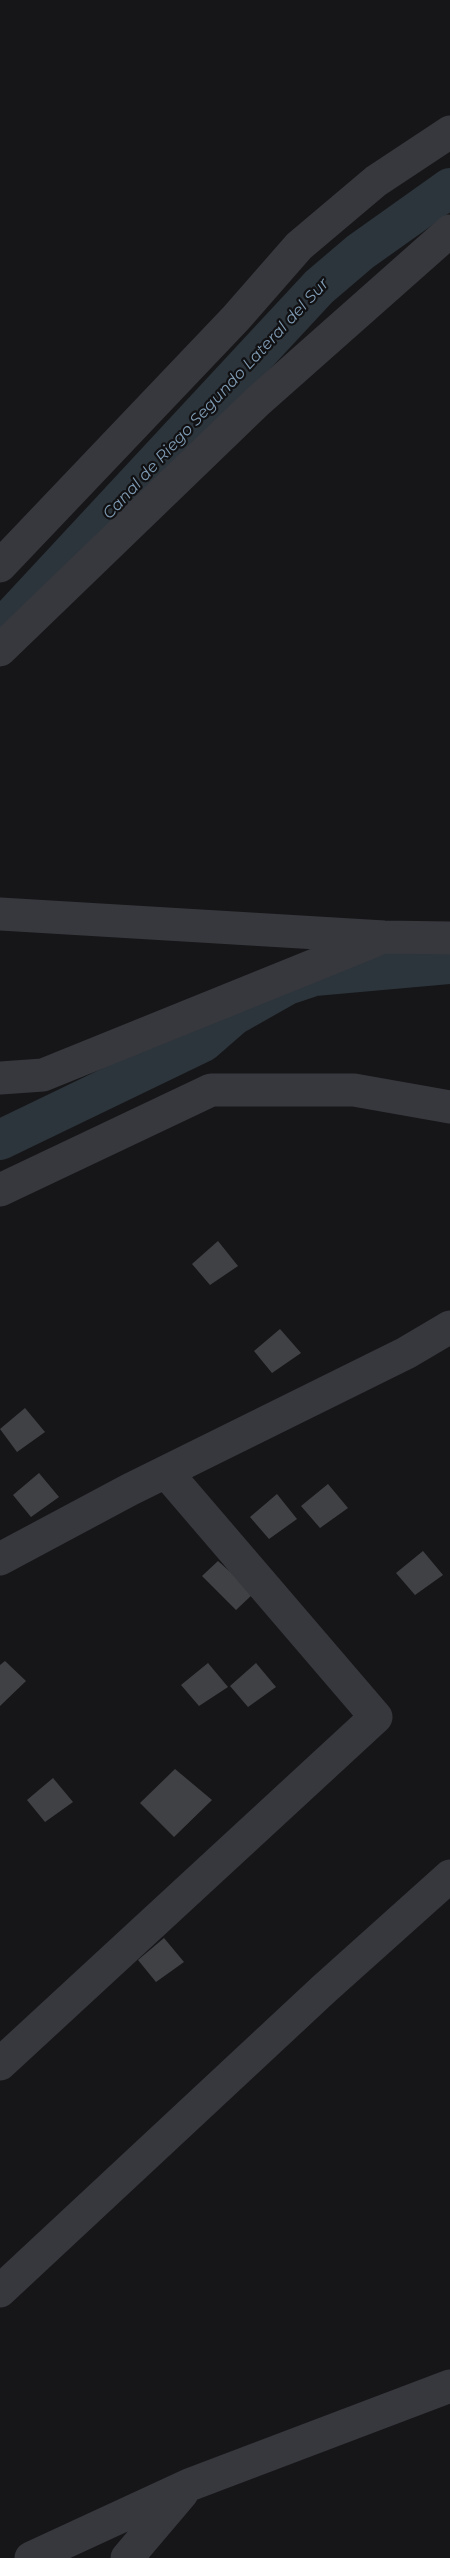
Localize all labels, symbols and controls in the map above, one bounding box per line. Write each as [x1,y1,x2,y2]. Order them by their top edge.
water label: Canal de Riego Segundo Lateral del Sur [99,275,333,523]

